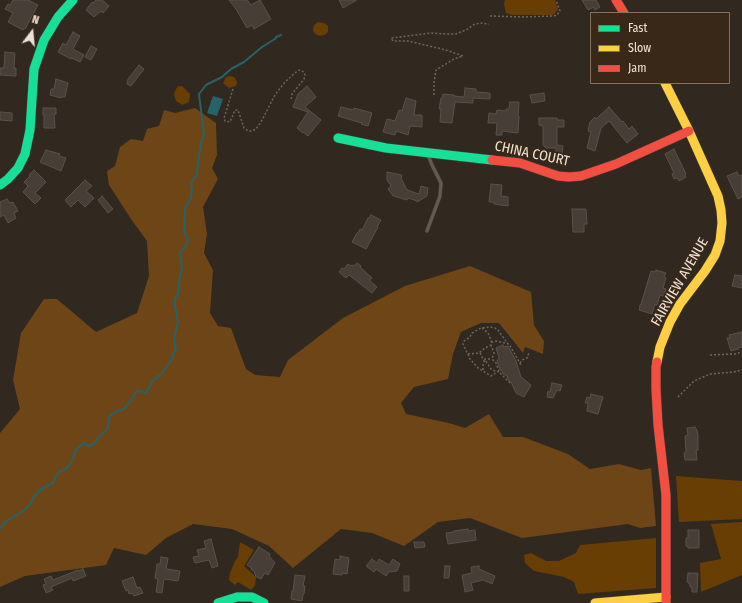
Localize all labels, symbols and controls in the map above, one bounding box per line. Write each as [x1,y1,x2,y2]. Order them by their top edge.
north arrow [12,12,52,52]
legend [590,12,730,84]
text: N [30,13,40,27]
text: Fast [628,21,647,35]
text: Slow [628,41,651,55]
text: Jam [628,61,646,75]
street label: CHINA COURT [493,138,571,170]
street label: FAIRVIEW AVENUE [648,235,712,329]

